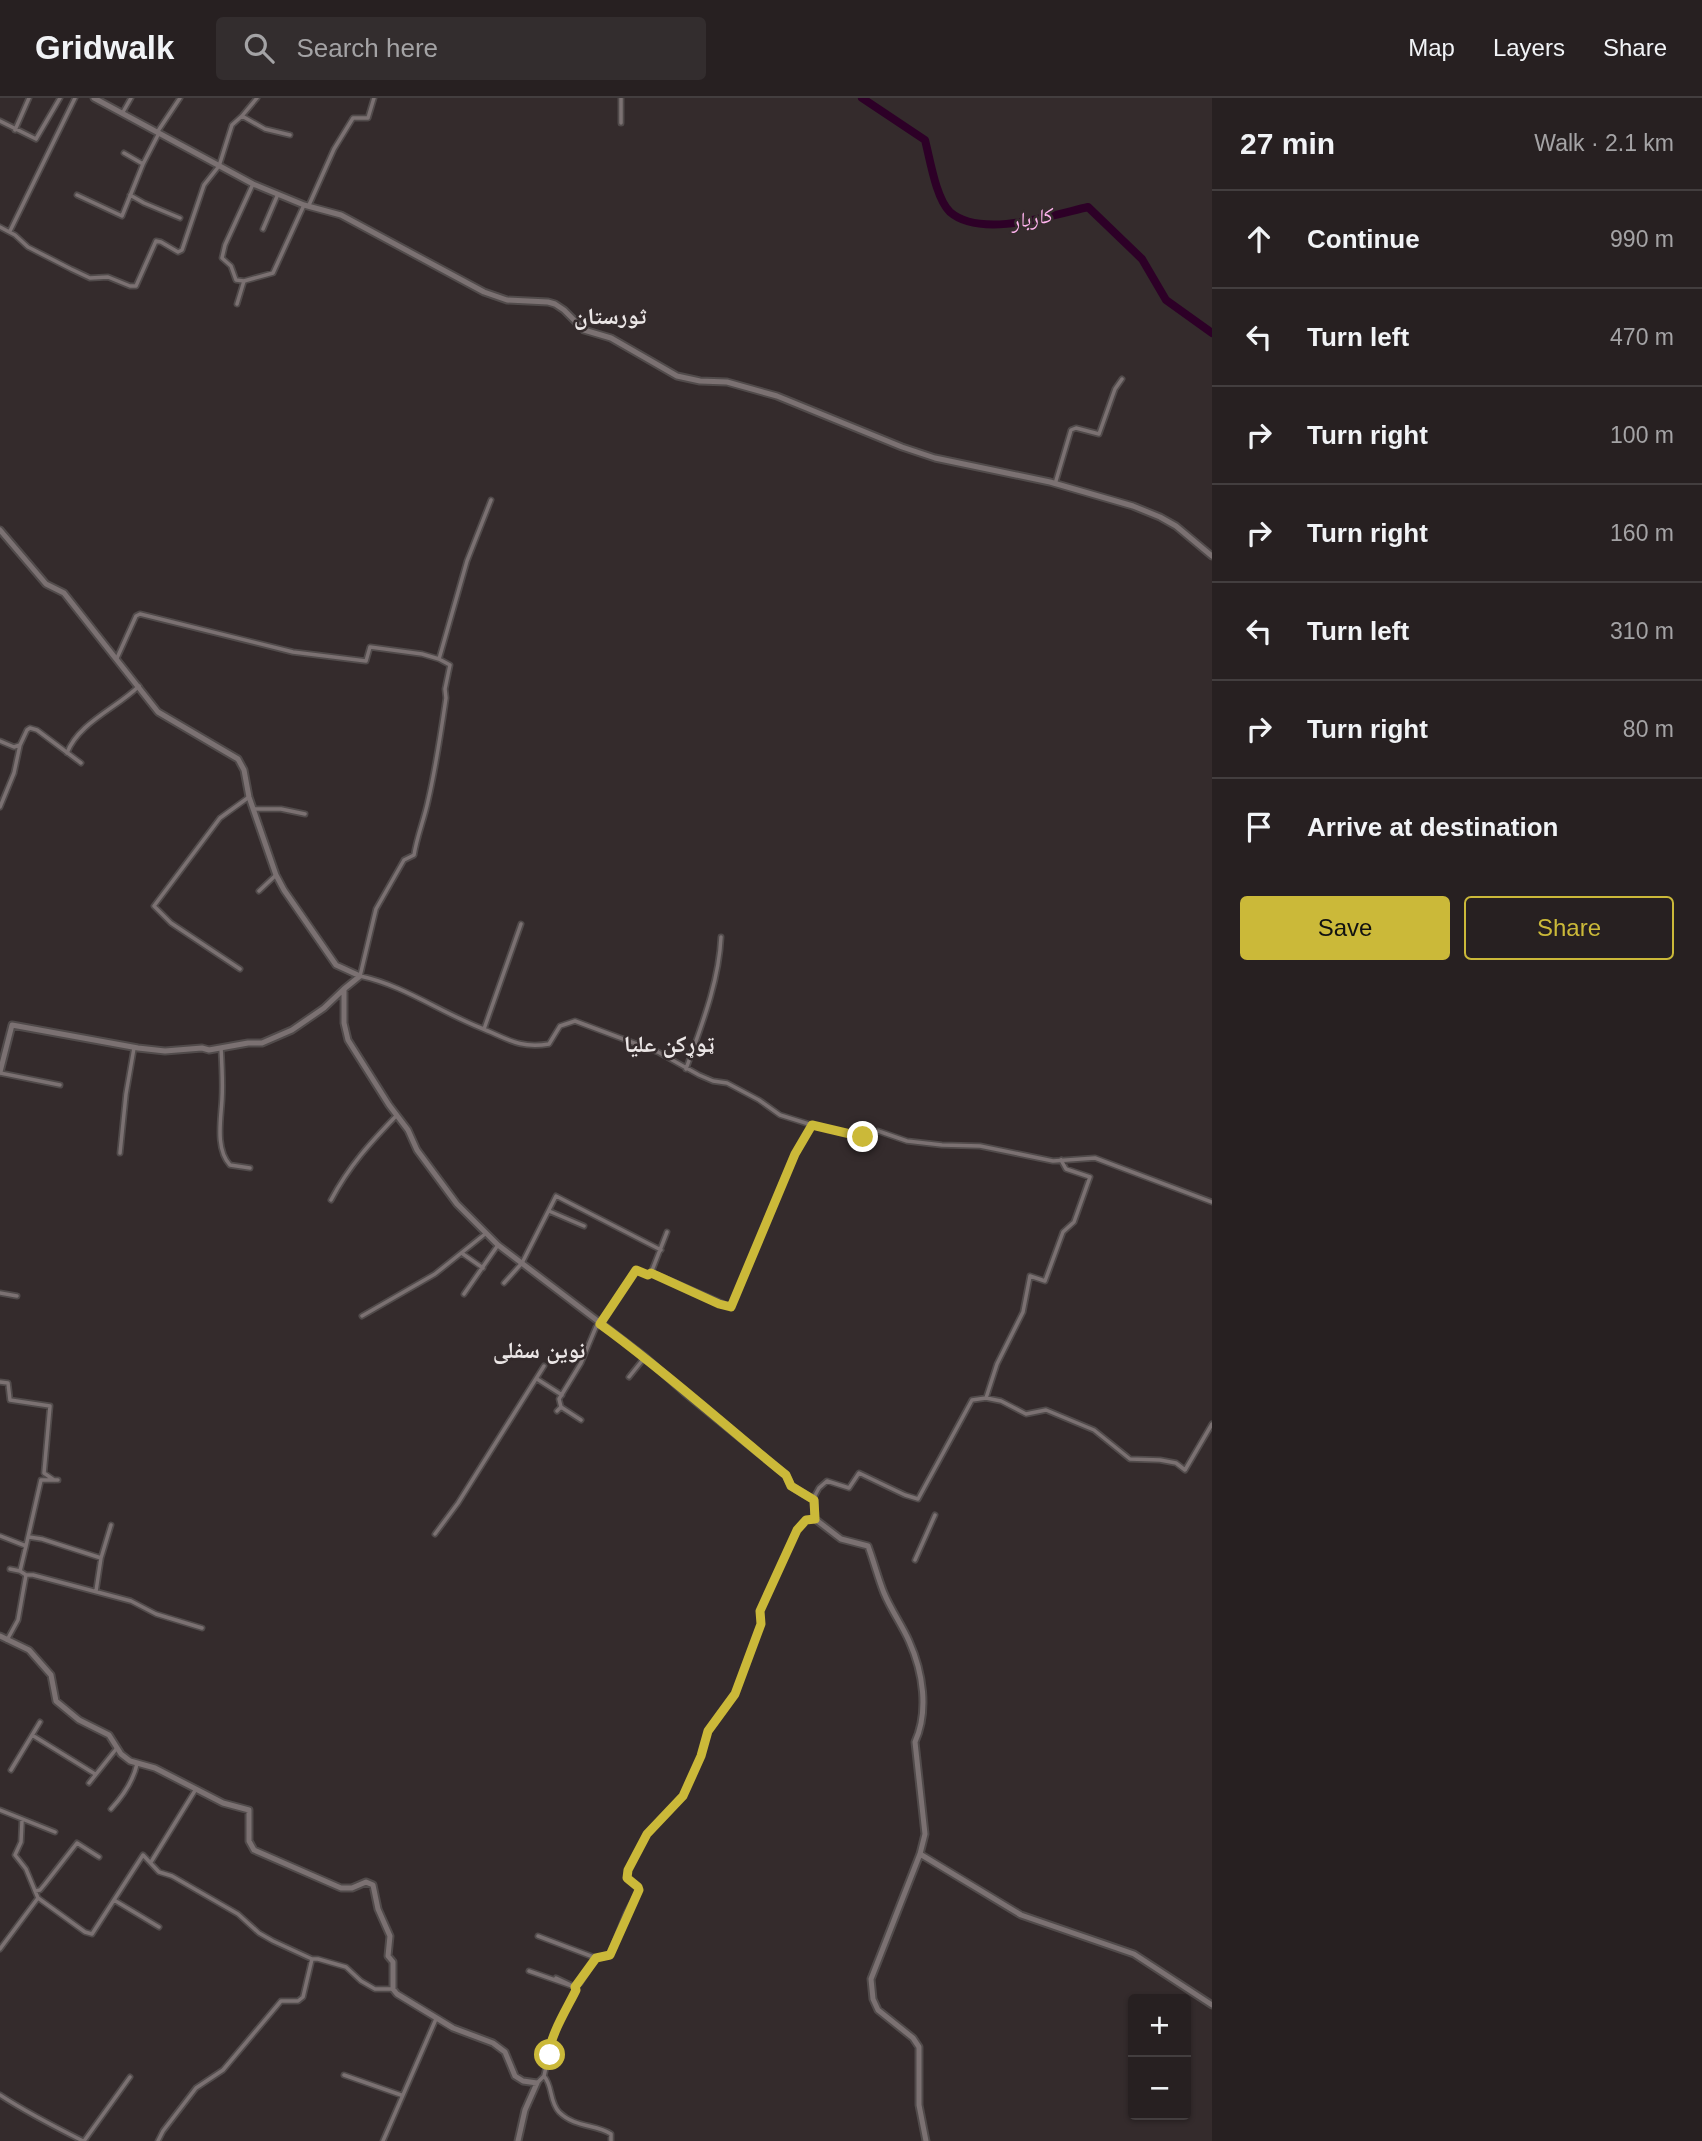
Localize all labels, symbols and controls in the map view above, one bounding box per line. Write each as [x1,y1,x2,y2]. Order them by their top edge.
search box [216,17,706,80]
text: Gridwalk [35,29,174,66]
icon: search [240,29,278,67]
text: Search here [296,33,438,63]
text: Map [1408,34,1455,61]
text: Layers [1493,34,1565,61]
text: Share [1603,34,1667,61]
text: 27 min [1240,127,1335,160]
text: Walk · 2.1 km [1534,130,1674,156]
water label: کاربار [1007,203,1057,234]
icon: ahead [1240,220,1278,258]
text: Continue [1307,224,1420,254]
text: 990 m [1610,226,1674,252]
district label: ثورستان [574,303,647,330]
icon: left [1240,318,1278,356]
text: Turn left [1307,322,1409,352]
text: 470 m [1610,324,1674,350]
icon: right [1240,416,1278,454]
text: Turn right [1307,420,1428,450]
text: 100 m [1610,422,1674,448]
icon: right [1240,514,1278,552]
text: Turn right [1307,518,1428,548]
text: 160 m [1610,520,1674,546]
icon: left [1240,612,1278,650]
text: Turn left [1307,616,1409,646]
text: 310 m [1610,618,1674,644]
icon: right [1240,710,1278,748]
text: Turn right [1307,714,1428,744]
text: 80 m [1623,716,1674,742]
icon: arrive [1240,808,1278,846]
text: Arrive at destination [1307,812,1558,842]
button: Save [1240,896,1450,960]
button: Share [1464,896,1674,960]
district label: ټوړکن علیا [624,1031,715,1058]
route end [847,1121,878,1152]
district label: نوین سفلى [493,1337,585,1364]
map controls [1128,1994,1191,2120]
button: + [1128,1994,1191,2057]
route start [534,2039,565,2070]
button: − [1128,2057,1191,2120]

